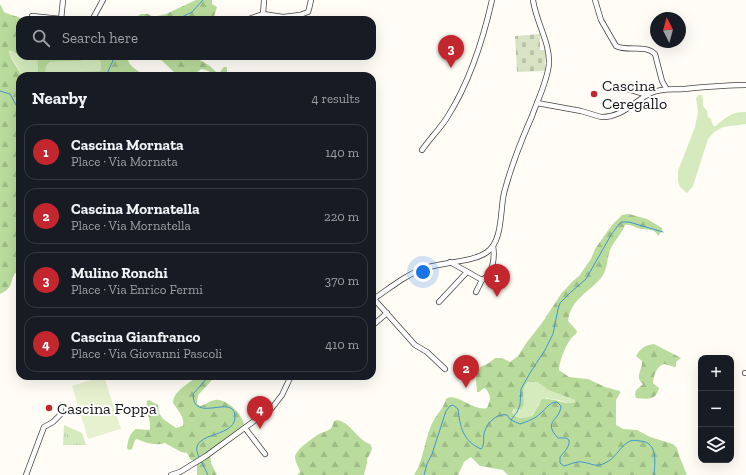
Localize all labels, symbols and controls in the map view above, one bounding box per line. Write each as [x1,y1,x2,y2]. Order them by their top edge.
north arrow [650,12,686,48]
search box [16,16,376,60]
icon: search [30,27,52,49]
text: Search here [62,29,138,47]
pin: 3 [438,35,464,68]
place label: Cascina Ceregallo [602,76,667,113]
text: Nearby [32,88,87,108]
marker: Cascina Ceregallo [589,89,599,99]
text: 4 results [312,91,360,106]
text: Cascina Mornata [71,136,184,154]
text: 1 [43,145,49,160]
text: 140 m [325,145,359,160]
text: Place · Via Mornata [71,154,178,169]
text: Cascina Mornatella [71,200,200,218]
text: 2 [43,209,49,224]
text: 220 m [324,209,359,224]
text: Place · Via Mornatella [71,218,191,233]
your location [413,262,433,282]
text: Mulino Ronchi [71,264,168,282]
pin: 1 [484,264,510,297]
text: 3 [43,273,49,288]
text: 370 m [325,273,359,288]
text: Place · Via Enrico Fermi [71,282,203,297]
text: Cascina Gianfranco [71,328,200,346]
text: 4 [42,337,50,352]
text: 410 m [325,337,359,352]
text: Place · Via Giovanni Pascoli [71,346,222,361]
pin: 2 [453,355,479,388]
map controls [698,355,734,463]
button: + [698,355,734,391]
button: − [698,391,734,427]
pin: 4 [247,396,273,429]
place label: Cascina Foppa [57,399,157,418]
marker: Cascina Foppa [44,403,54,413]
button: layers [698,427,734,463]

